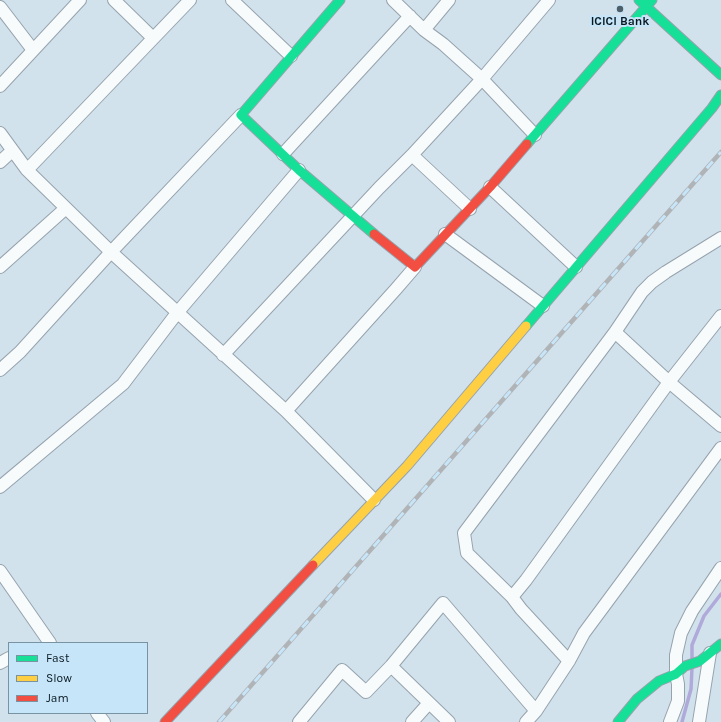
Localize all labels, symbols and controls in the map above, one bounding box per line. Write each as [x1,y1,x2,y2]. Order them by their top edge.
marker: ICICI Bank [615,4,625,14]
place label: ICICI Bank [591,15,649,29]
legend [8,642,148,714]
text: Fast [46,651,69,665]
text: Slow [46,671,72,685]
text: Jam [46,691,69,705]

